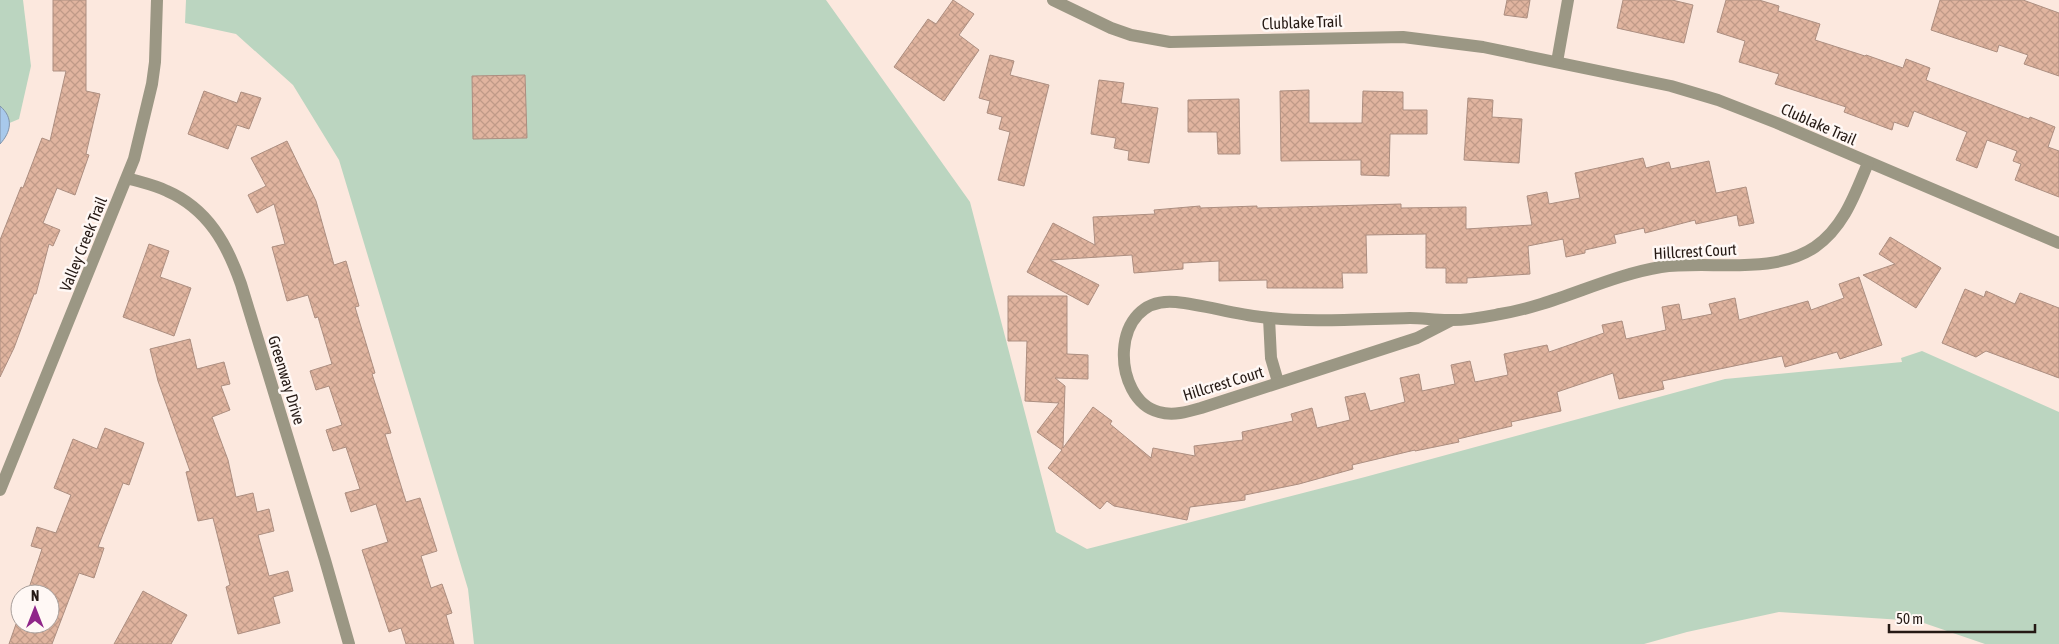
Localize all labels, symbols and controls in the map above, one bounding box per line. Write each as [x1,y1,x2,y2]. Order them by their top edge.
street label: Clublake Trail [1261,12,1343,32]
street label: Clublake Trail [1779,99,1860,149]
street label: Valley Creek Trail [56,193,111,294]
street label: Hillcrest Court [1653,240,1737,262]
street label: Greenway Drive [264,333,309,427]
street label: Hillcrest Court [1181,362,1266,404]
north arrow [10,584,60,634]
text: N [31,588,39,604]
scale bar [1889,602,2035,634]
text: 50 m [1896,610,1923,627]

